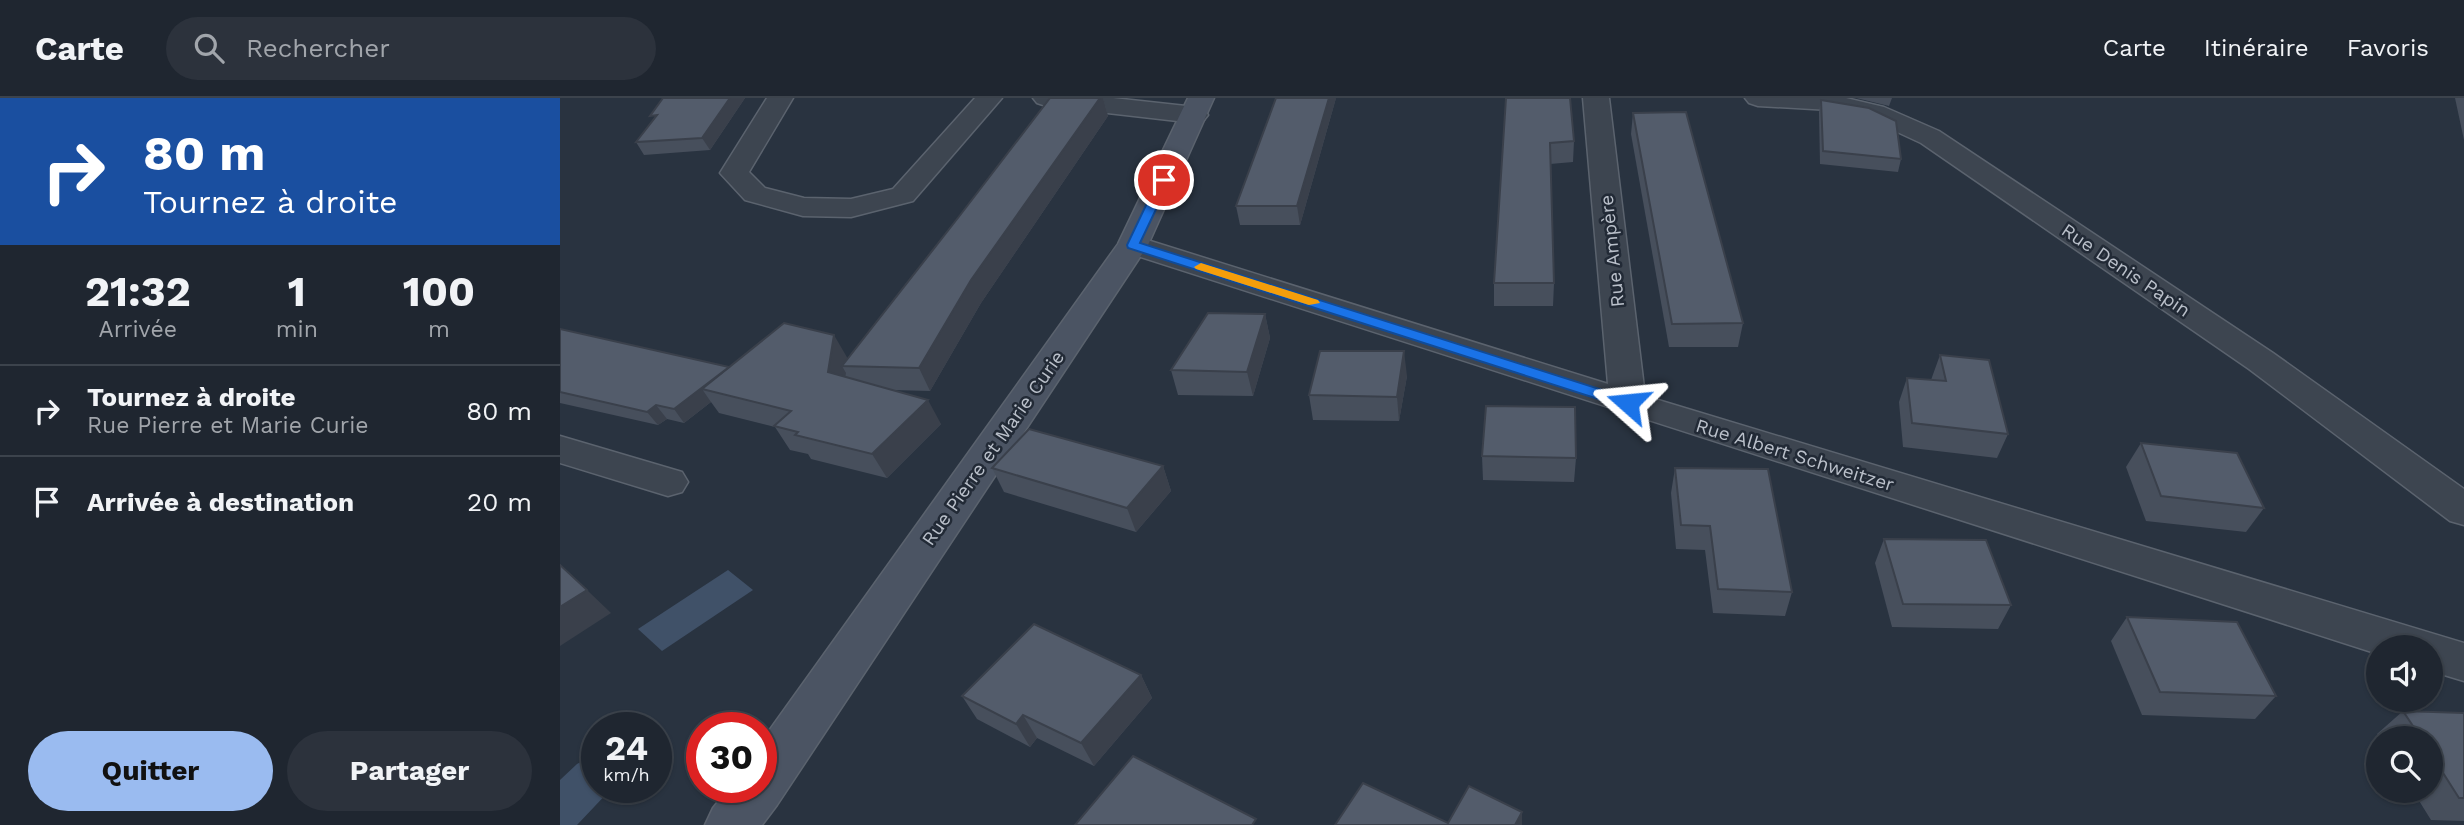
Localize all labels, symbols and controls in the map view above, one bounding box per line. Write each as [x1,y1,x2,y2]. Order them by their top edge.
search box [166,17,656,80]
text: Carte [35,29,124,68]
icon: search [190,29,228,67]
text: Rechercher [246,33,390,63]
text: Carte [2103,34,2166,62]
text: Itinéraire [2204,34,2309,62]
text: Favoris [2347,34,2429,62]
text: 80 m [143,124,265,182]
icon: right [28,126,119,217]
pin [1134,150,1194,210]
icon: arrive [1145,161,1183,199]
text: Tournez à droite [143,183,398,221]
street label: Rue Ampère [1595,194,1629,308]
street label: Rue Denis Papin [2057,218,2195,322]
text: 21:32 [85,267,191,316]
text: 1 [288,267,306,316]
text: 100 [403,267,475,316]
text: Arrivée [99,316,177,343]
text: min [276,316,318,343]
text: m [428,316,450,343]
street label: Rue Pierre et Marie Curie [917,346,1069,550]
position arrow [1591,366,1665,440]
text: Tournez à droite [87,382,296,412]
icon: right [28,392,66,430]
text: 80 m [466,396,532,426]
text: Rue Pierre et Marie Curie [87,412,369,439]
street label: Rue Albert Schweitzer [1693,414,1897,496]
icon: arrive [28,483,66,521]
text: Arrivée à destination [87,487,354,517]
text: 20 m [467,487,532,517]
map controls [2366,635,2443,803]
button: sound [2366,635,2443,712]
speed limit sign: 30 [686,712,777,803]
button: search [2366,726,2443,803]
text: 24 [605,727,648,769]
button: Quitter [28,731,273,811]
button: Partager [287,731,532,811]
text: km/h [603,764,650,785]

